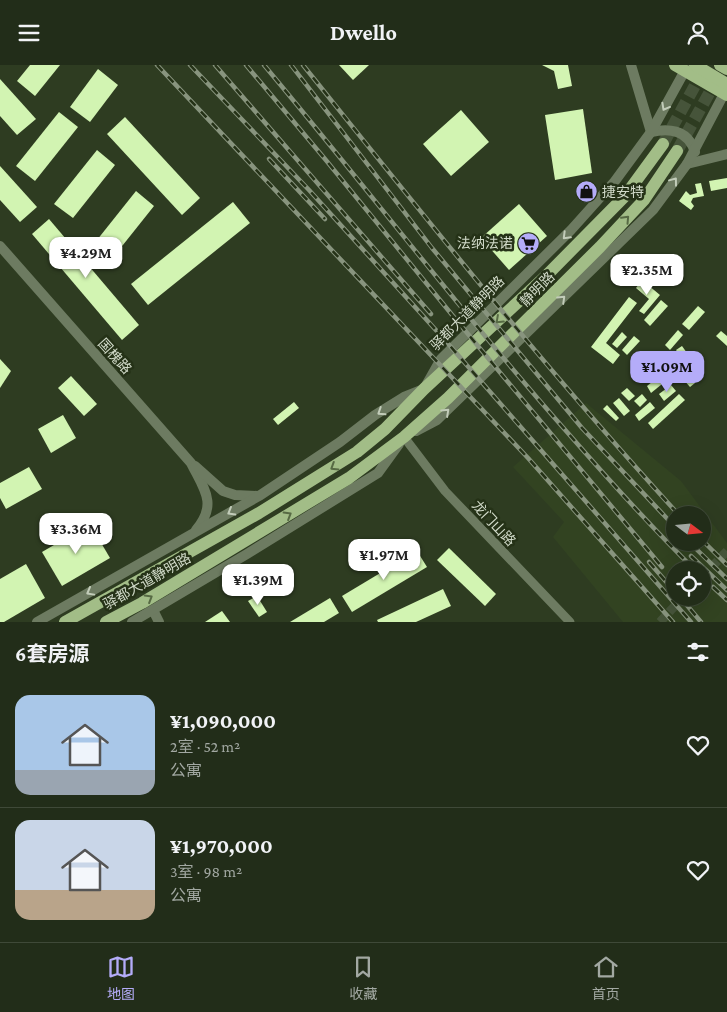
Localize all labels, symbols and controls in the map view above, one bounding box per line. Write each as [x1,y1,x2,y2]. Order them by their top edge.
icon: menu [15,19,43,47]
icon: person [684,19,712,47]
text: Dwello [330,20,397,45]
one-way arrow [661,102,671,111]
one-way arrow [669,178,677,187]
shop icon: 捷安特 [574,180,598,204]
place label: 捷安特 [602,184,644,200]
one-way arrow [621,215,630,224]
one-way arrow [563,230,572,239]
supermarket icon: 法纳法诺 [517,231,541,255]
place label: 法纳法诺 [457,235,513,251]
pin: ¥4.29M [45,237,127,279]
text: ¥4.29M [60,244,112,261]
pin: ¥2.35M [606,253,688,296]
text: ¥2.35M [621,261,673,278]
street label: 静明路 [516,268,558,310]
street label: 驿都大道静明路 [427,273,507,353]
one-way arrow [557,295,566,304]
one-way arrow [496,314,505,323]
street label: 国槐路 [95,335,135,377]
pin: ¥1.09M [626,351,708,393]
text: ¥1.09M [641,358,693,375]
one-way arrow [377,405,386,415]
one-way arrow [440,409,449,418]
one-way arrow [331,460,340,470]
street label: 龙门山路 [469,497,519,549]
one-way arrow [228,505,237,515]
north arrow [666,506,711,551]
map controls [666,506,711,606]
one-way arrow [282,511,291,521]
pin: ¥3.36M [35,513,117,555]
text: ¥3.36M [50,520,102,537]
pin: ¥1.97M [343,539,425,581]
text: ¥1.97M [359,546,409,563]
street label: 驿都大道静明路 [101,550,193,612]
button: locate [666,561,711,606]
pin: ¥1.39M [217,563,299,606]
text: ¥1.39M [233,571,283,588]
one-way arrow [87,586,96,596]
one-way arrow [143,595,152,605]
icon: filters [684,638,712,666]
text: 6套房源 [15,642,89,666]
text: ¥1,090,000 [170,709,276,733]
icon: home [55,715,115,775]
icon: heart [684,731,712,759]
text: 2室 · 52 m² [170,738,240,755]
text: 公寓 [170,762,202,779]
text: ¥1,970,000 [170,834,273,858]
icon: home [55,840,115,900]
icon: heart [684,856,712,884]
text: 3室 · 98 m² [170,863,242,880]
text: 公寓 [170,887,202,904]
tab: 地图 [107,953,135,1003]
tab: 收藏 [349,953,377,1003]
tab: 首页 [592,953,620,1003]

